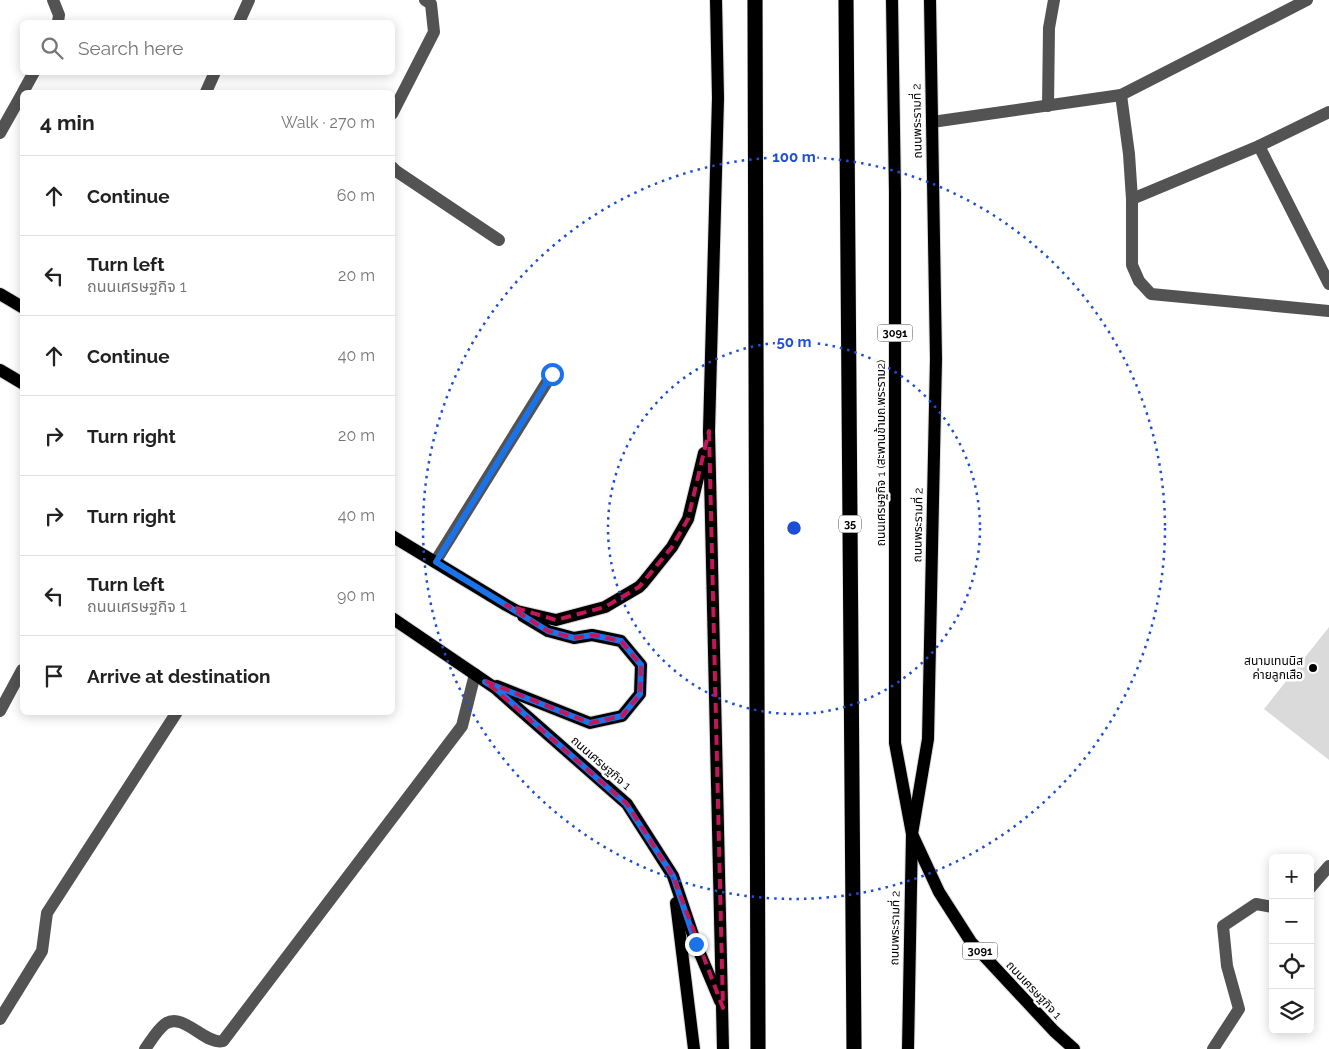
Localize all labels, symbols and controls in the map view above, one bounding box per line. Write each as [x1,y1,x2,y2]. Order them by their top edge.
search box [20,20,395,75]
icon: search [38,34,66,62]
text: Search here [78,37,184,59]
street label: ถนนพระรามที่ 2 [907,83,925,159]
text: 4 min [40,110,95,135]
text: Walk · 270 m [281,113,375,132]
text: 100 m [772,148,816,166]
icon: ahead [40,182,68,210]
text: Continue [87,185,170,207]
text: 60 m [337,186,375,205]
text: Turn left [87,253,164,275]
icon: left [40,262,68,290]
text: 20 m [338,266,375,285]
text: ถนนเศรษฐกิจ 1 [87,277,187,296]
road number: 3091 [878,324,912,342]
text: 50 m [776,333,812,351]
icon: ahead [40,342,68,370]
text: Continue [87,345,170,367]
text: 40 m [338,346,375,365]
street label: ถนนเศรษฐกิจ 1 (สะพานข้ามถ.พระราม2) [874,360,888,546]
route start [541,363,564,386]
icon: right [40,422,68,450]
text: Turn right [87,425,176,447]
text: 20 m [338,426,375,445]
street label: ถนนพระรามที่ 2 [908,487,926,563]
icon: right [40,502,68,530]
text: Turn right [87,505,176,527]
text: 40 m [338,506,375,525]
road number: 35 [839,516,861,532]
centre of rings [785,519,803,537]
text: Turn left [87,573,164,595]
icon: left [40,582,68,610]
text: 90 m [337,586,375,605]
text: ถนนเศรษฐกิจ 1 [87,597,187,616]
place label: สนามเทนนิส ค่ายลูกเสือ [1244,654,1303,682]
icon: arrive [40,662,68,690]
marker: สนามเทนนิส ค่ายลูกเสือ [1307,662,1319,674]
text: Arrive at destination [87,665,271,687]
street label: ถนนเศรษฐกิจ 1 [568,733,634,793]
map controls [1269,854,1314,1034]
button: + [1269,854,1314,899]
street label: ถนนพระรามที่ 2 [885,890,903,966]
button: − [1269,899,1314,944]
route end [685,933,708,956]
road number: 3091 [962,942,998,959]
button: locate [1269,944,1314,989]
street label: ถนนเศรษฐกิจ 1 [1003,958,1065,1022]
button: layers [1269,989,1314,1034]

